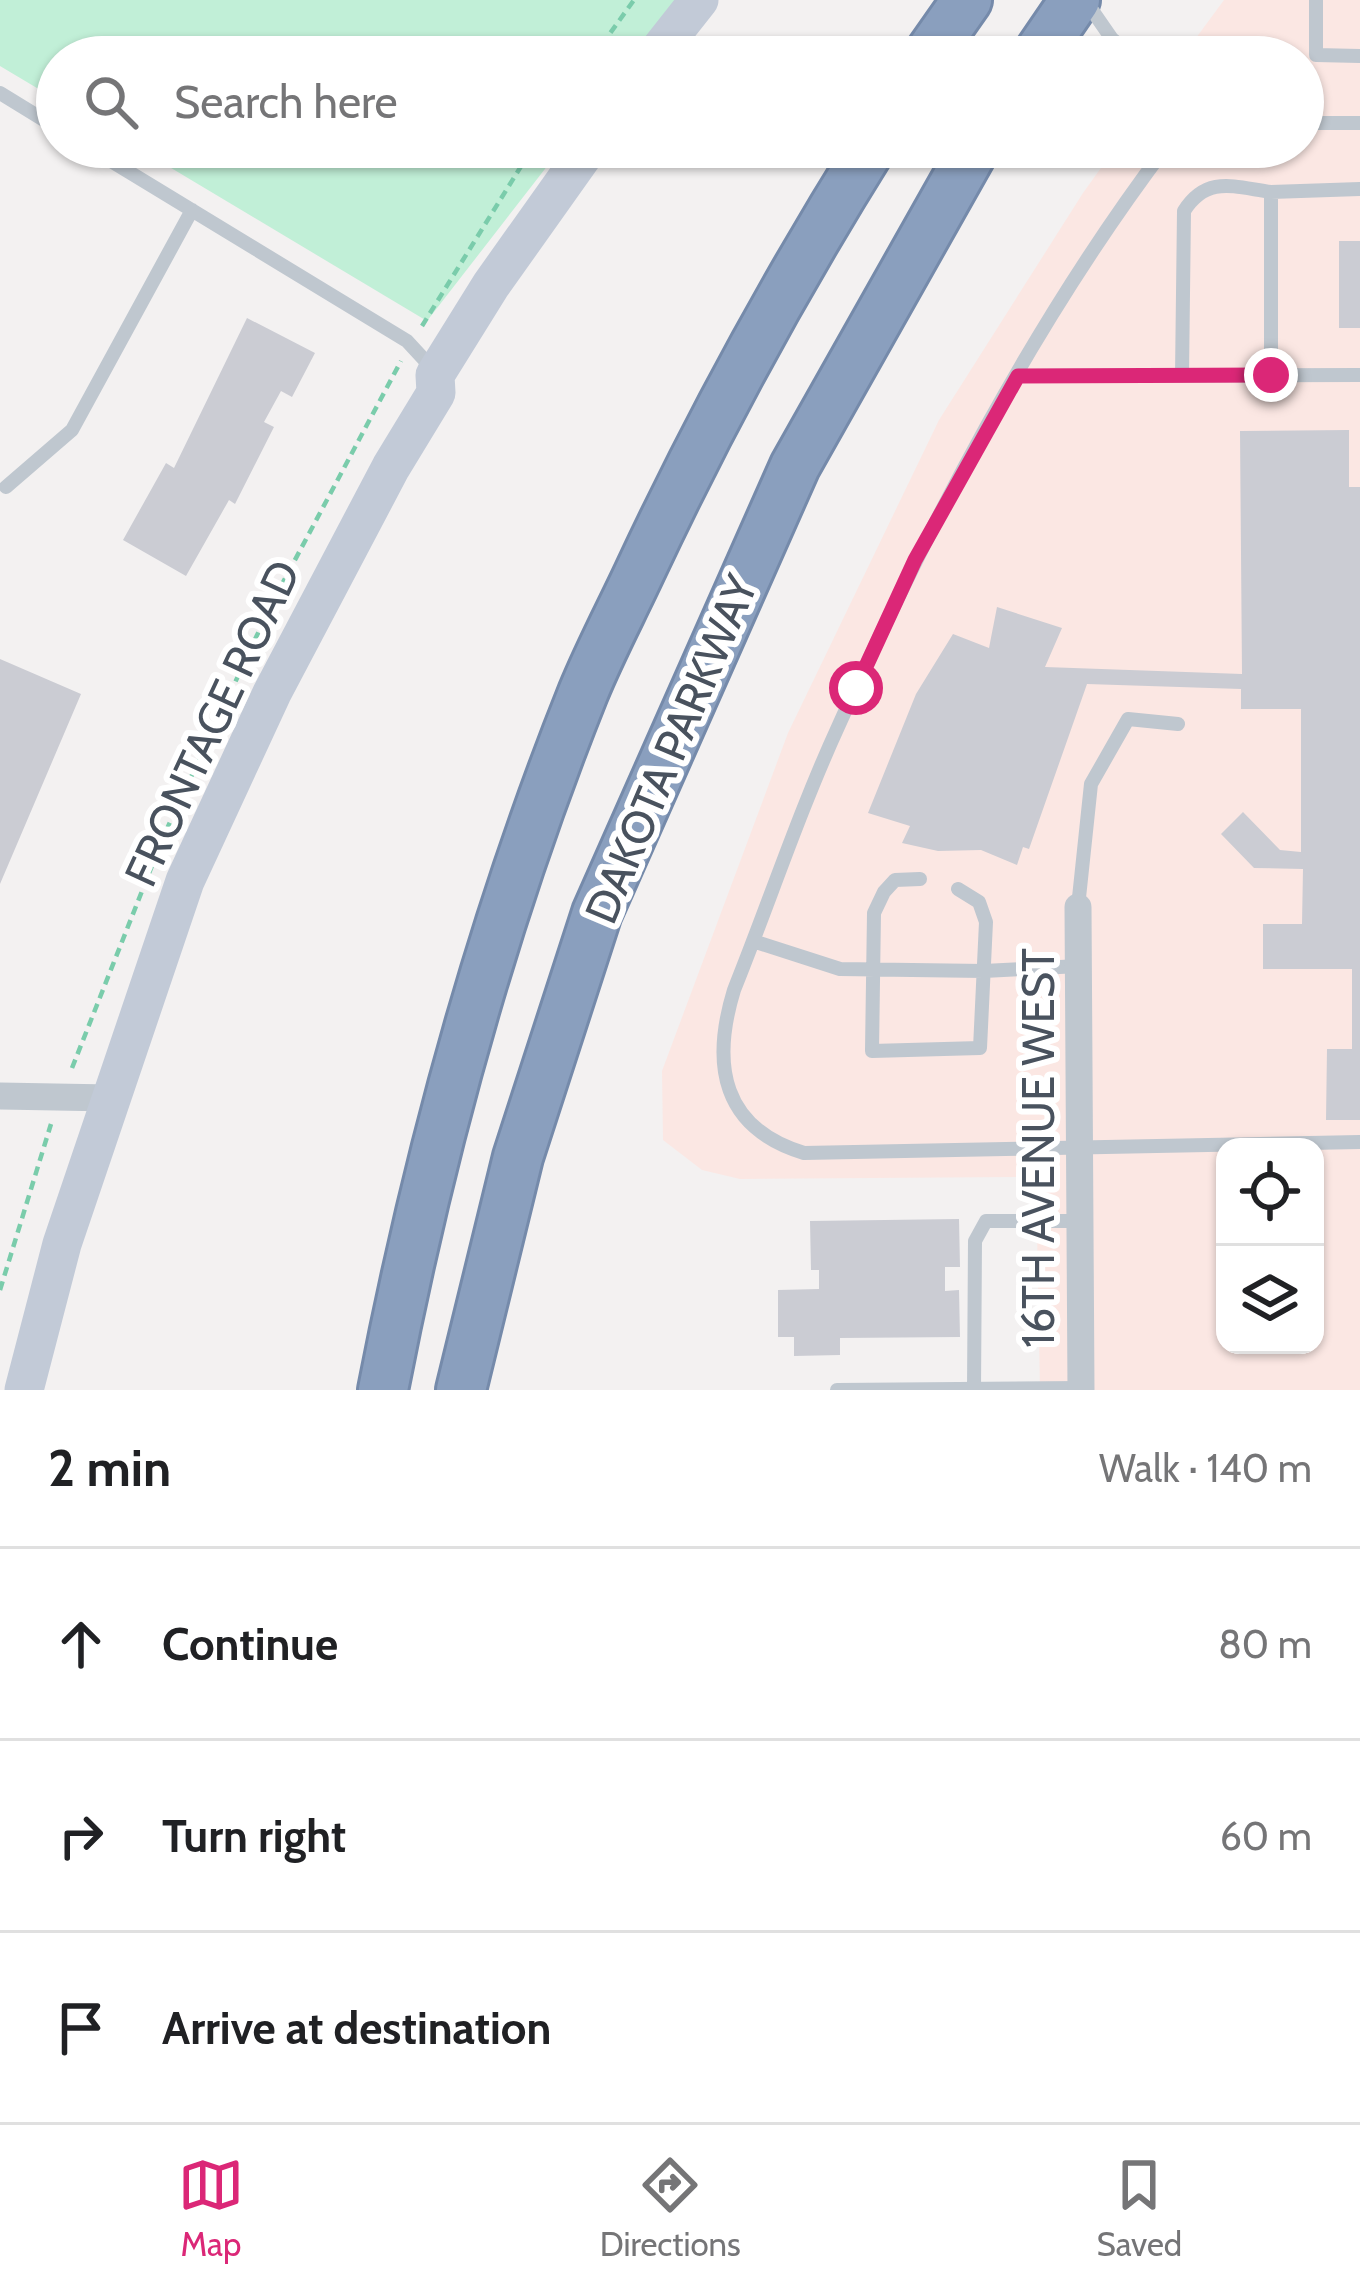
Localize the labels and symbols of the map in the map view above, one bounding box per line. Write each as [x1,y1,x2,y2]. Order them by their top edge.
route end [1244,348,1298,402]
street label: FRONTAGE ROAD [113,552,311,894]
street label: DAKOTA PARKWAY [573,567,769,931]
route start [829,661,883,715]
street label: 16TH AVENUE WEST [1011,948,1065,1348]

